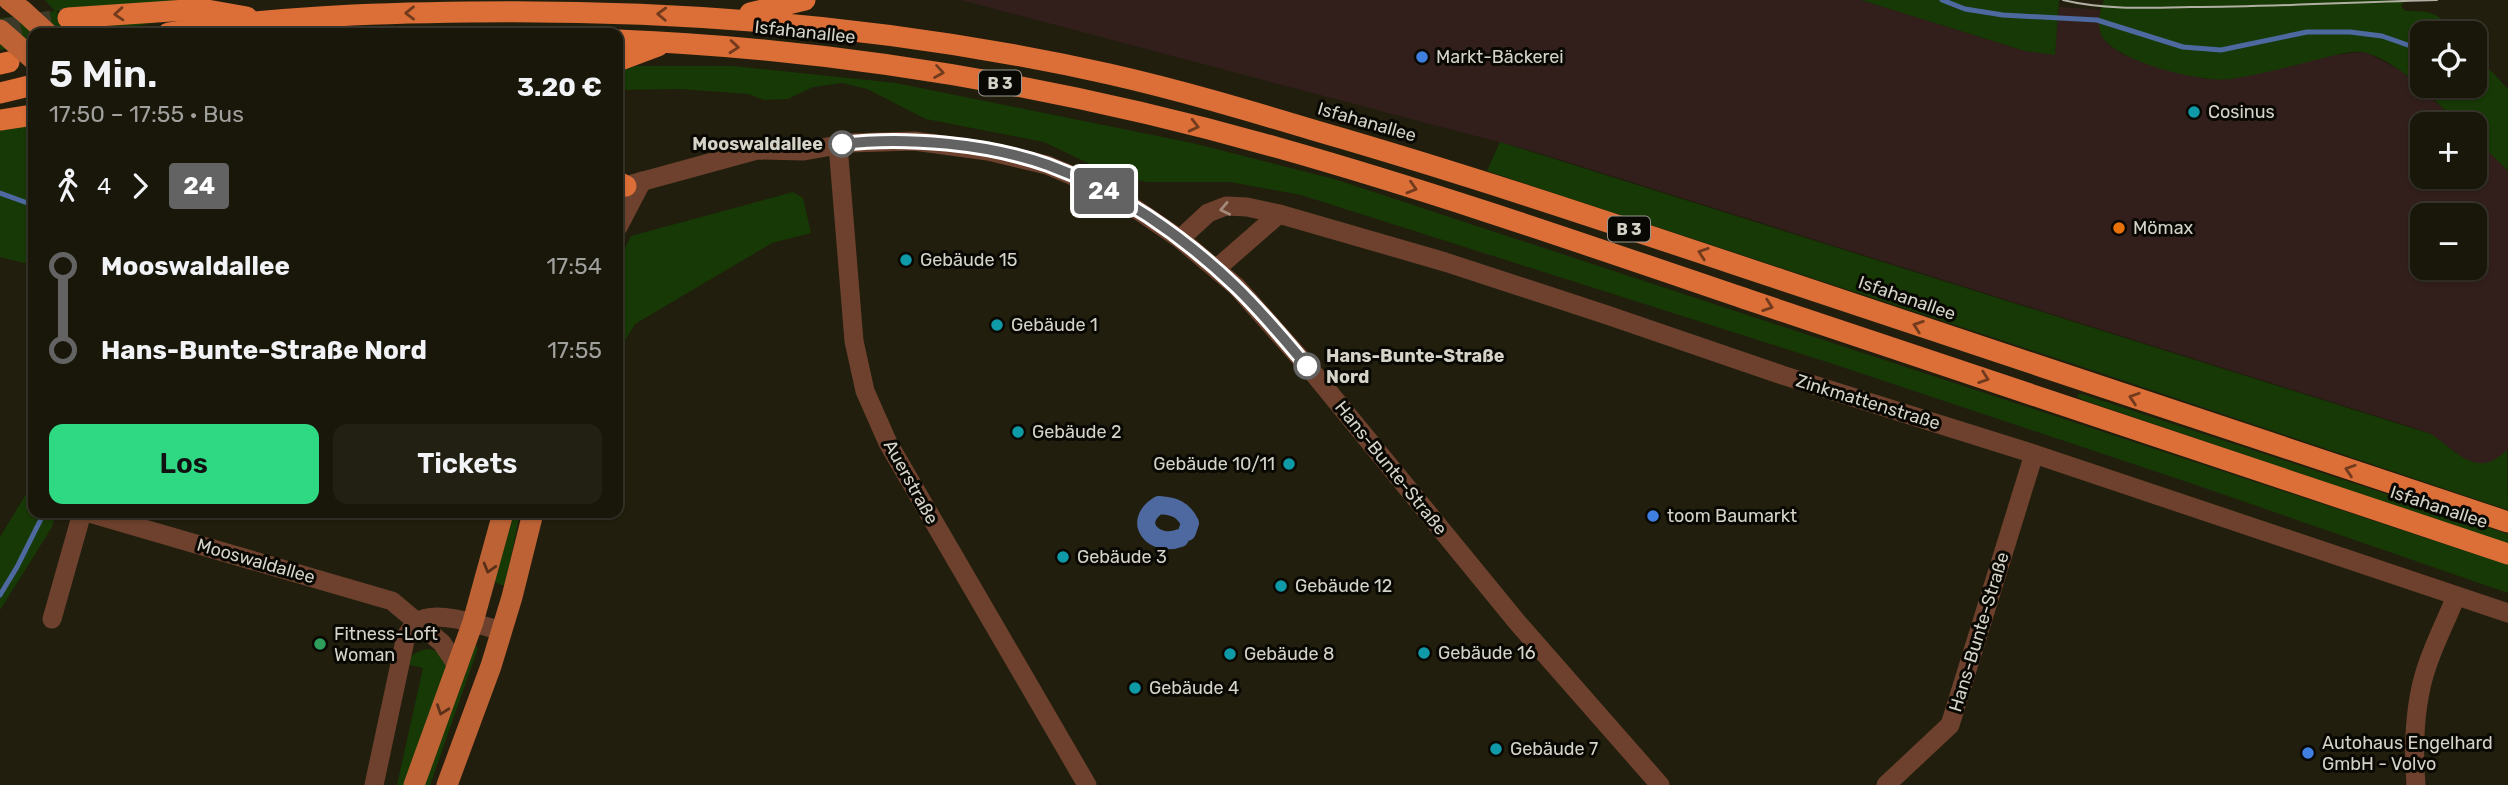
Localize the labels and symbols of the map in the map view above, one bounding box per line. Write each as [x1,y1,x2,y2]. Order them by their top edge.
one-way arrow [405,5,416,20]
one-way arrow [113,6,124,21]
one-way arrow [657,7,668,22]
street label: Isfahanallee [753,16,857,48]
one-way arrow [729,39,740,54]
place label: Markt-Bäckerei [1436,46,1564,68]
marker: Markt-Bäckerei [1414,49,1430,65]
one-way arrow [933,64,945,79]
road number: B 3 [979,71,1021,96]
street label: Isfahanallee [1315,97,1419,147]
place label: Cosinus [2208,101,2275,123]
marker: Cosinus [2186,104,2202,120]
one-way arrow [1187,118,1199,132]
marker: Mooswaldallee [829,131,855,157]
place label: Mooswaldallee [692,133,823,155]
line badge: 24 [1072,168,1136,214]
one-way arrow [1406,180,1418,195]
one-way arrow [1219,200,1231,215]
road number: B 3 [1608,216,1650,242]
place label: Mömax [2133,217,2194,239]
marker: Mömax [2111,220,2127,236]
one-way arrow [1697,247,1709,262]
place label: Gebäude 15 [920,249,1017,271]
marker: Gebäude 15 [898,252,914,268]
street label: Isfahanallee [1855,271,1959,325]
one-way arrow [1761,298,1774,312]
place label: Gebäude 1 [1011,314,1098,336]
marker: Gebäude 1 [989,317,1005,333]
one-way arrow [1913,320,1925,334]
place label: Hans-Bunte-Straße Nord [1326,345,1505,388]
marker: Hans-Bunte-Straße Nord [1294,353,1320,379]
street label: Zinkmattenstraße [1793,370,1943,434]
one-way arrow [1977,370,1989,384]
one-way arrow [2129,392,2141,406]
street label: Hans-Bunte-Straße [1330,397,1452,539]
place label: Gebäude 2 [1032,421,1122,443]
marker: Gebäude 2 [1010,424,1026,440]
street label: Auerstraße [879,436,943,528]
place label: Gebäude 10/11 [1153,453,1275,475]
marker: Gebäude 10/11 [1281,456,1297,472]
one-way arrow [2345,463,2357,478]
street label: Isfahanallee [2387,481,2491,533]
place label: toom Baumarkt [1667,505,1797,527]
marker: toom Baumarkt [1645,508,1661,524]
street label: Mooswaldallee [194,534,318,588]
place label: Gebäude 3 [1077,546,1167,568]
marker: Gebäude 3 [1055,549,1071,565]
street label: Hans-Bunte-Straße [1944,549,2014,715]
one-way arrow [482,562,497,574]
place label: Gebäude 12 [1295,575,1392,597]
marker: Gebäude 12 [1273,578,1289,594]
place label: Fitness-Loft Woman [334,623,438,666]
marker: Fitness-Loft Woman [312,636,328,652]
place label: Gebäude 16 [1438,642,1536,664]
place label: Gebäude 8 [1244,643,1334,665]
marker: Gebäude 16 [1416,645,1432,661]
marker: Gebäude 8 [1222,646,1238,662]
place label: Gebäude 4 [1149,677,1239,699]
marker: Gebäude 4 [1127,680,1143,696]
one-way arrow [436,703,450,715]
place label: Autohaus Engelhard GmbH - Volvo [2322,732,2493,775]
place label: Gebäude 7 [1510,738,1598,760]
marker: Gebäude 7 [1488,741,1504,757]
marker: Autohaus Engelhard GmbH - Volvo [2300,745,2316,761]

